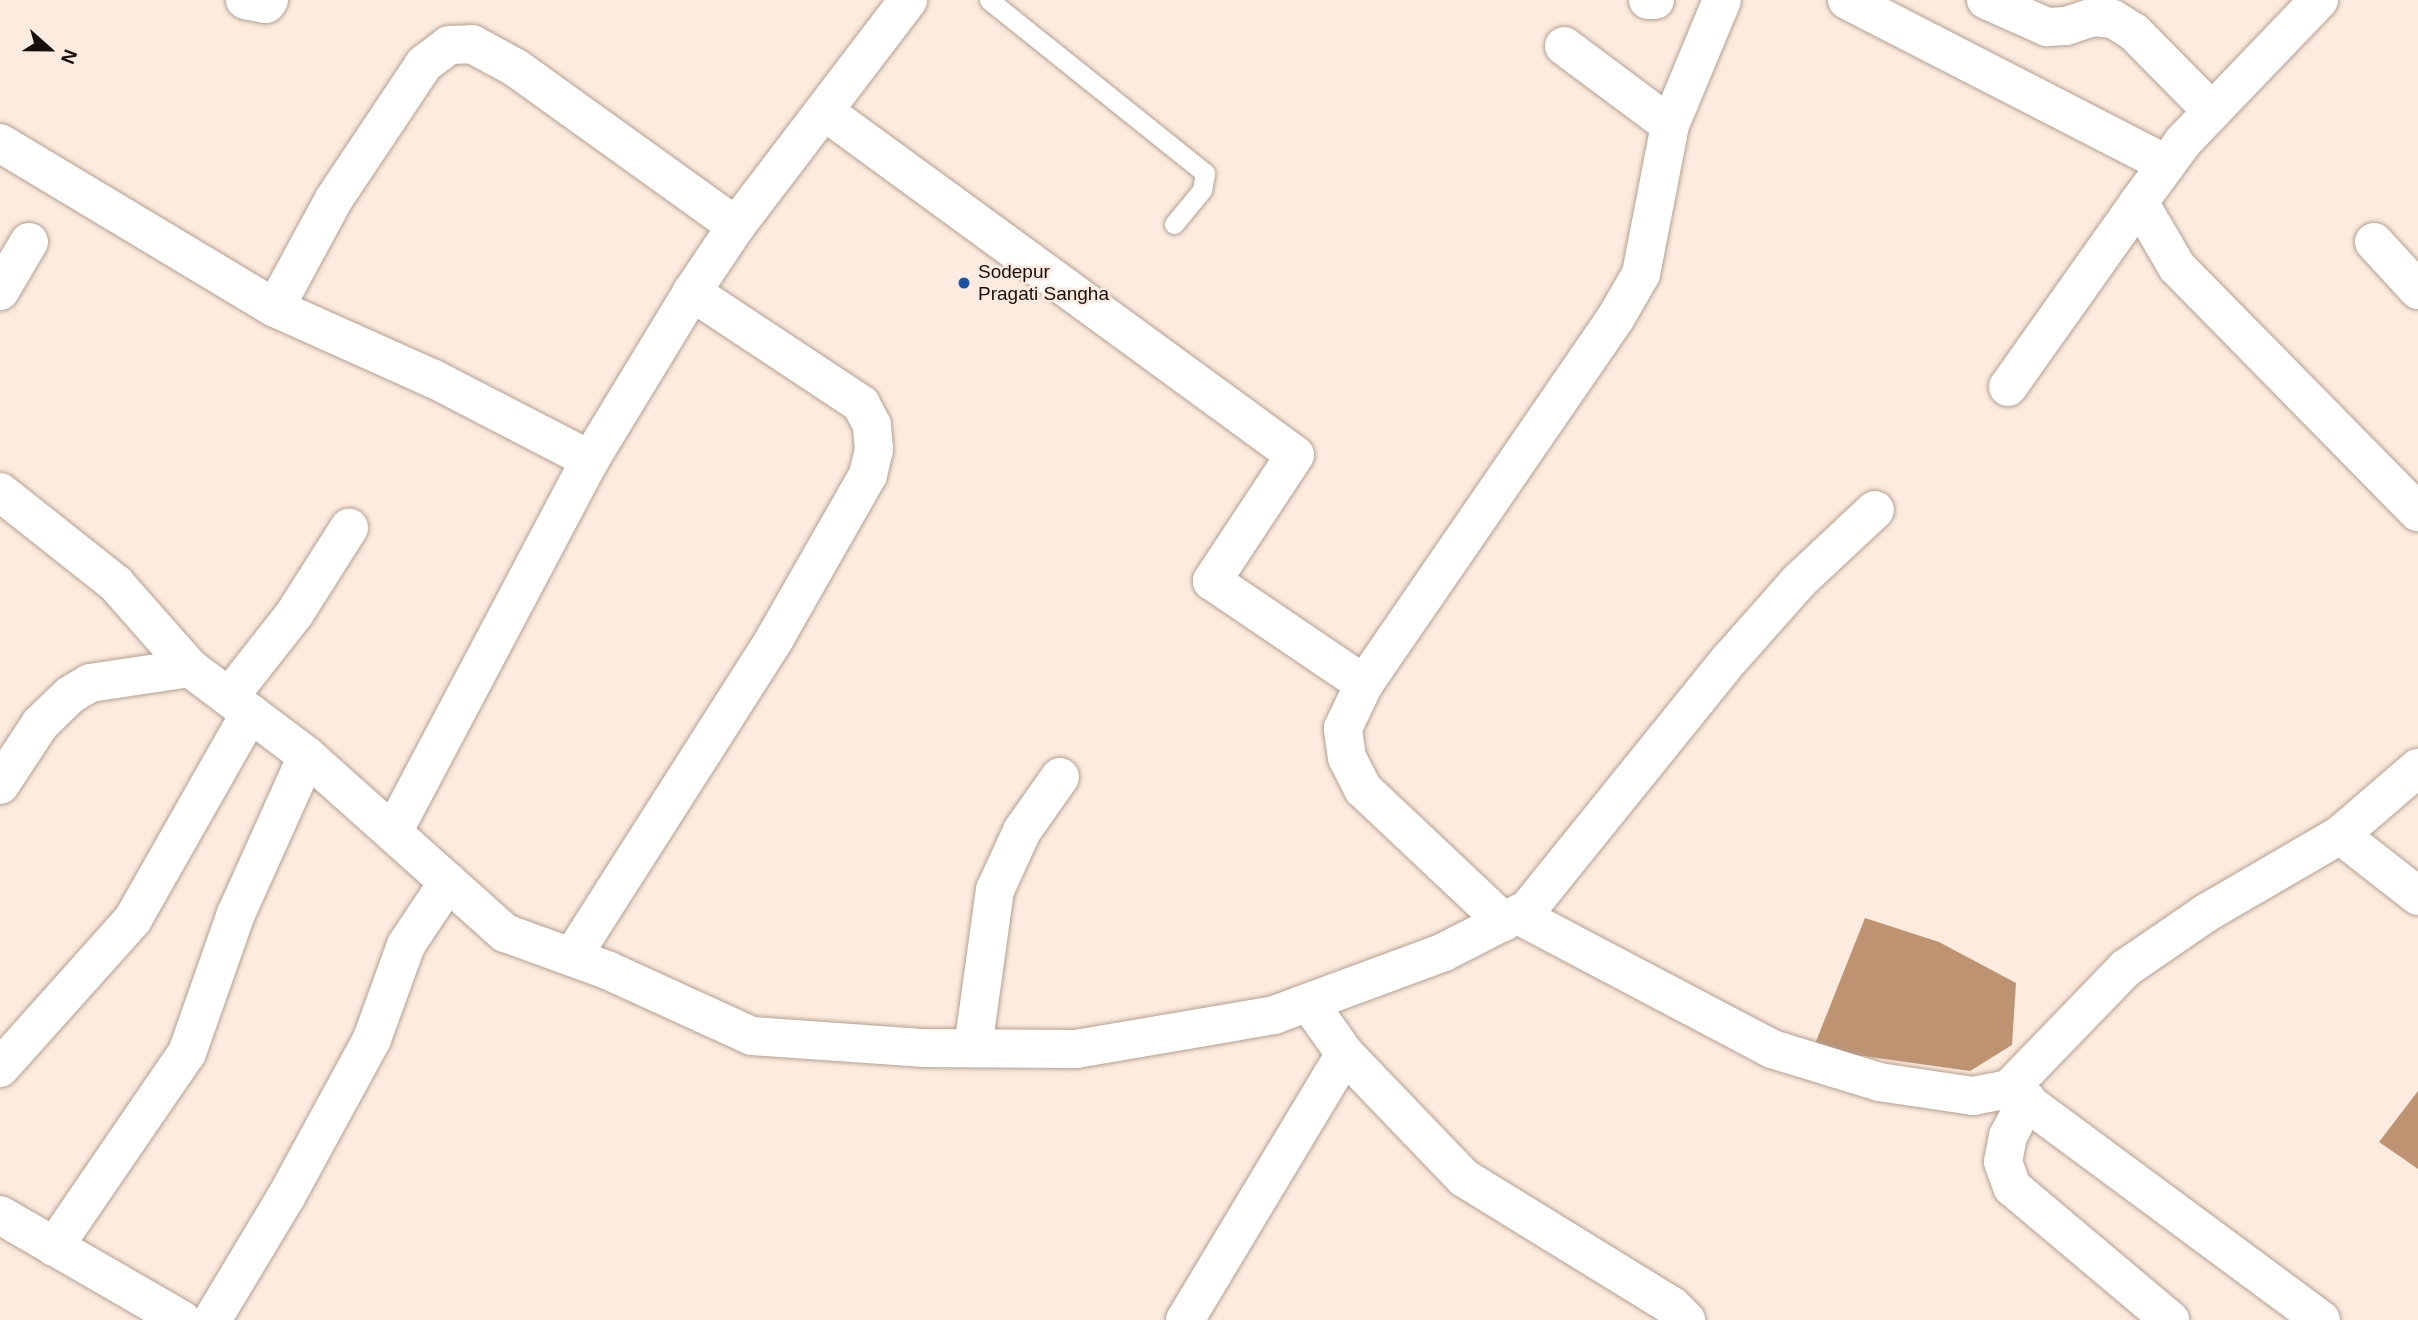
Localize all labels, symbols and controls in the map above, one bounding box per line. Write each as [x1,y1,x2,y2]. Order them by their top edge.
north arrow [14,14,84,84]
text: N [57,47,81,67]
place label: Sodepur Pragati Sangha [978,261,1109,305]
marker: Sodepur Pragati Sangha [956,275,972,291]

